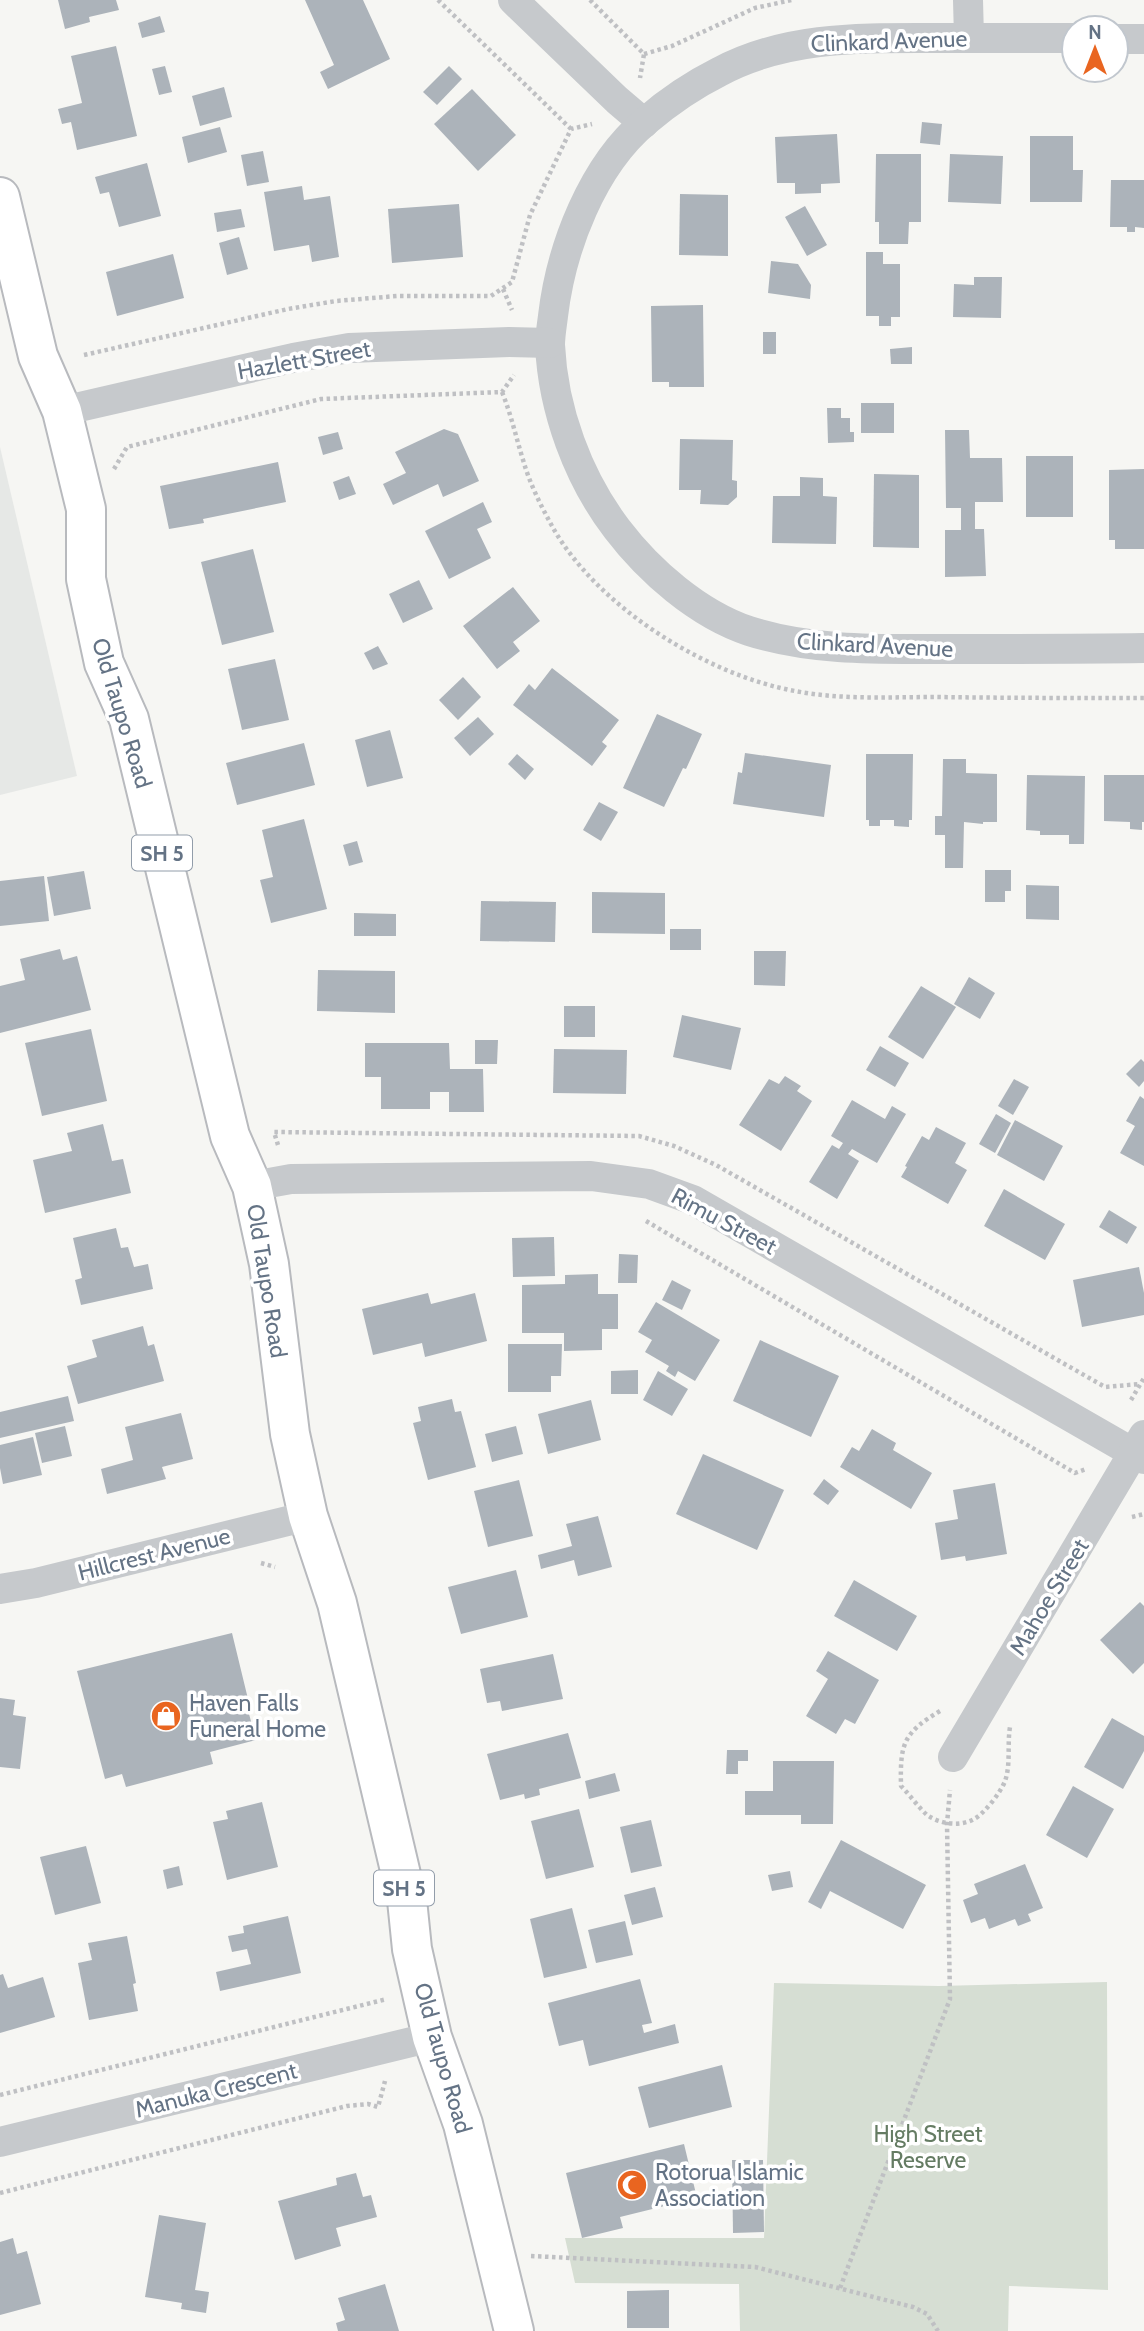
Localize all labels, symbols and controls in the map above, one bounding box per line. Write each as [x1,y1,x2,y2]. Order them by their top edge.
north arrow [1060,14,1130,84]
text: N [1088,21,1102,44]
street label: Clinkard Avenue [810,24,968,58]
street label: Hazlett Street [235,334,373,385]
street label: Clinkard Avenue [796,627,954,663]
street label: Old Taupo Road [86,635,158,791]
road number: SH 5 [132,836,192,870]
street label: Rimu Street [667,1182,782,1260]
street label: Old Taupo Road [241,1202,293,1360]
street label: Hillcrest Avenue [75,1521,233,1586]
street label: Mahoe Street [1003,1534,1095,1660]
place label: Haven Falls Funeral Home [189,1689,326,1743]
shop icon: Haven Falls Funeral Home [149,1699,183,1733]
road number: SH 5 [374,1870,434,1906]
street label: Old Taupo Road [408,1980,478,2136]
street label: Manuka Crescent [132,2056,300,2124]
park label: High Street Reserve [873,2120,983,2174]
place label: Rotorua Islamic Association [655,2158,804,2212]
mosque icon: Rotorua Islamic Association [615,2168,649,2202]

